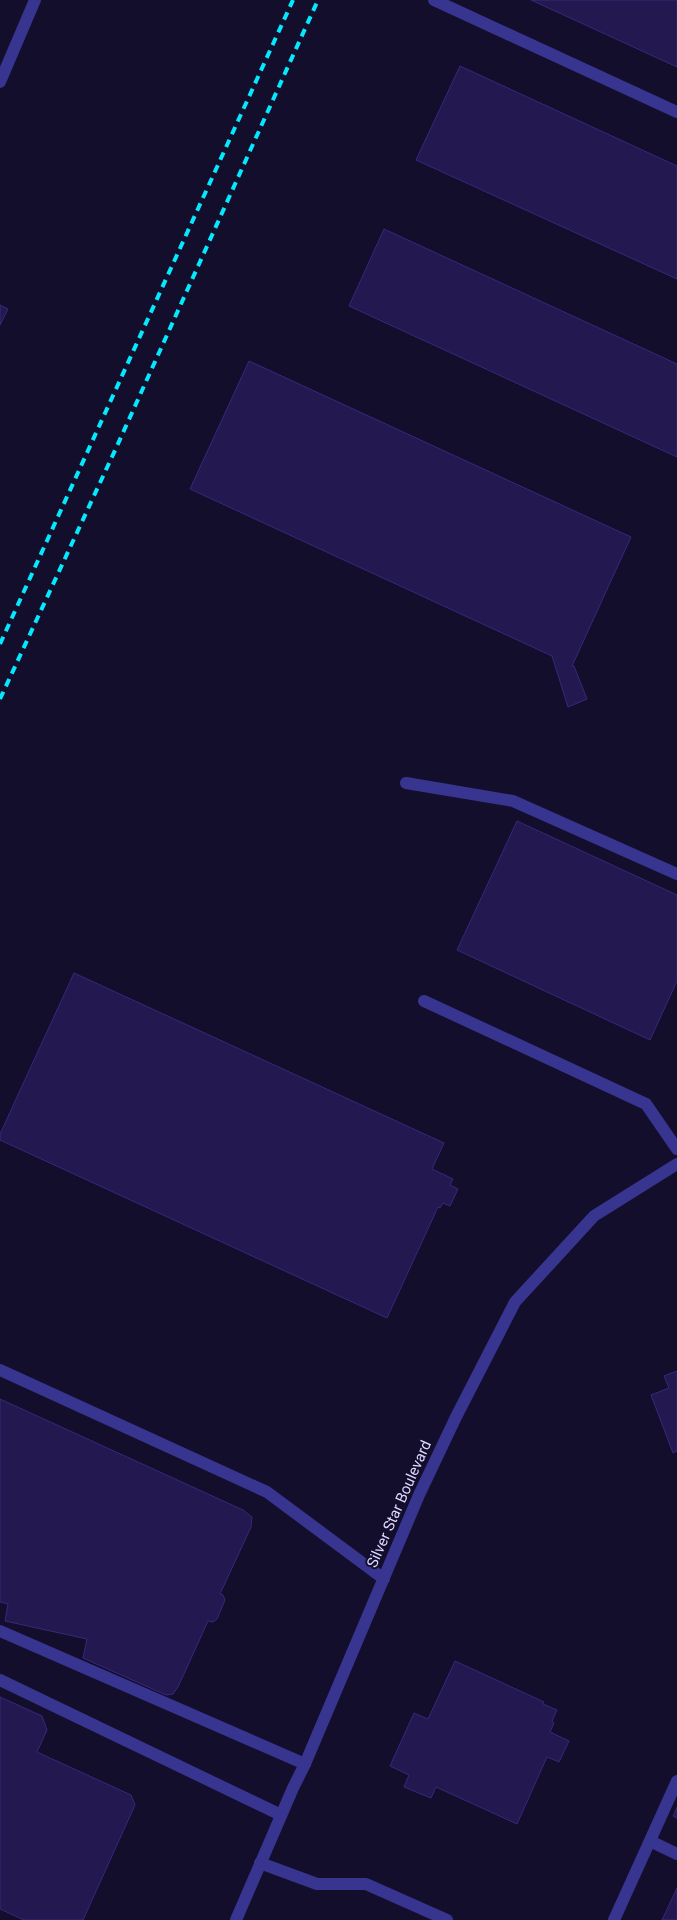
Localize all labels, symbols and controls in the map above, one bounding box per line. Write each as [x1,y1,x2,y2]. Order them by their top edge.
street label: Silver Star Boulevard [363,1438,435,1570]

